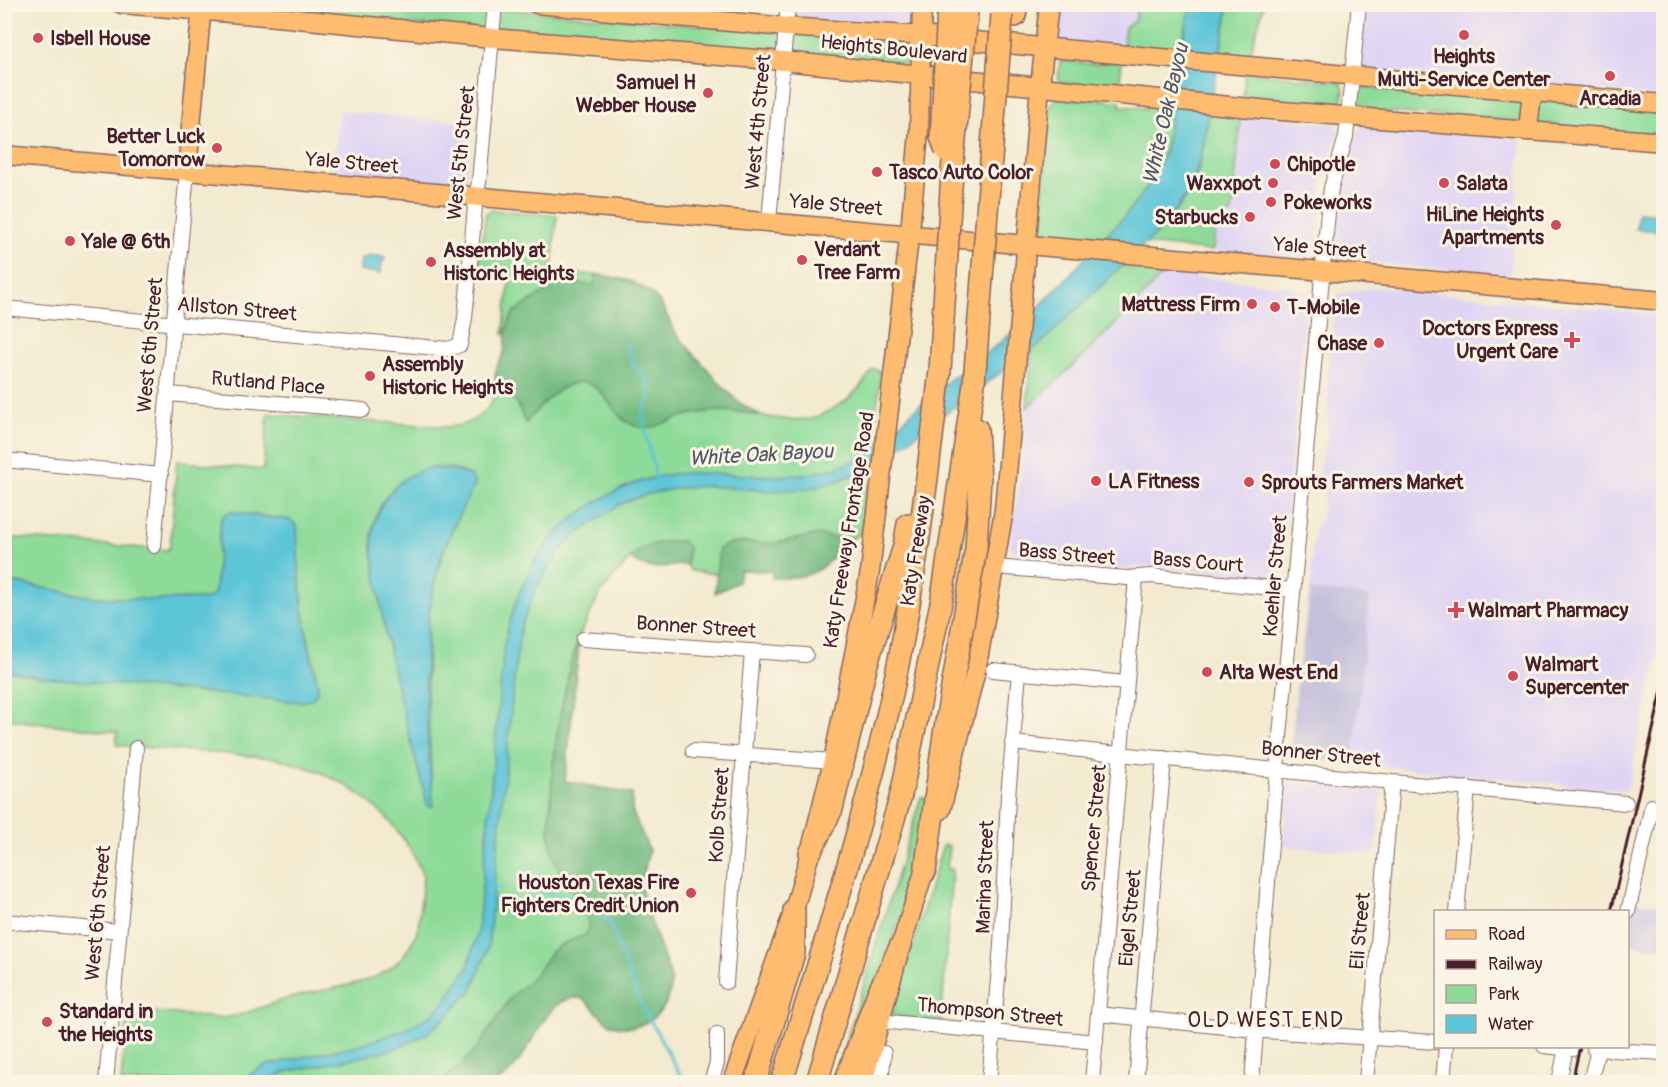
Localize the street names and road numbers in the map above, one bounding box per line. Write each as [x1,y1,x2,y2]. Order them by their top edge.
street label: Heights Boulevard [819,29,969,69]
street label: West 4th Street [740,52,776,191]
street label: West 5th Street [442,84,481,222]
street label: Yale Street [303,146,401,180]
street label: Yale Street [787,188,885,222]
street label: Yale Street [1271,231,1369,265]
street label: West 6th Street [132,275,168,414]
street label: Allston Street [176,291,299,327]
street label: Rutland Place [210,366,326,400]
street label: Katy Freeway Frontage Road [818,410,880,650]
street label: Katy Freeway [895,494,937,608]
street label: Koehler Street [1257,513,1293,638]
street label: Bass Street [1018,537,1117,571]
street label: Bass Court [1151,546,1245,579]
street label: Bonner Street [635,610,758,644]
street label: Bonner Street [1260,735,1383,773]
street label: Spencer Street [1076,762,1112,893]
street label: Kolb Street [703,765,735,864]
street label: Marina Street [971,819,1000,934]
street label: West 6th Street [80,843,116,982]
street label: Eigel Street [1113,868,1147,968]
street label: Eli Street [1344,890,1376,971]
street label: Thompson Street [915,992,1065,1032]

